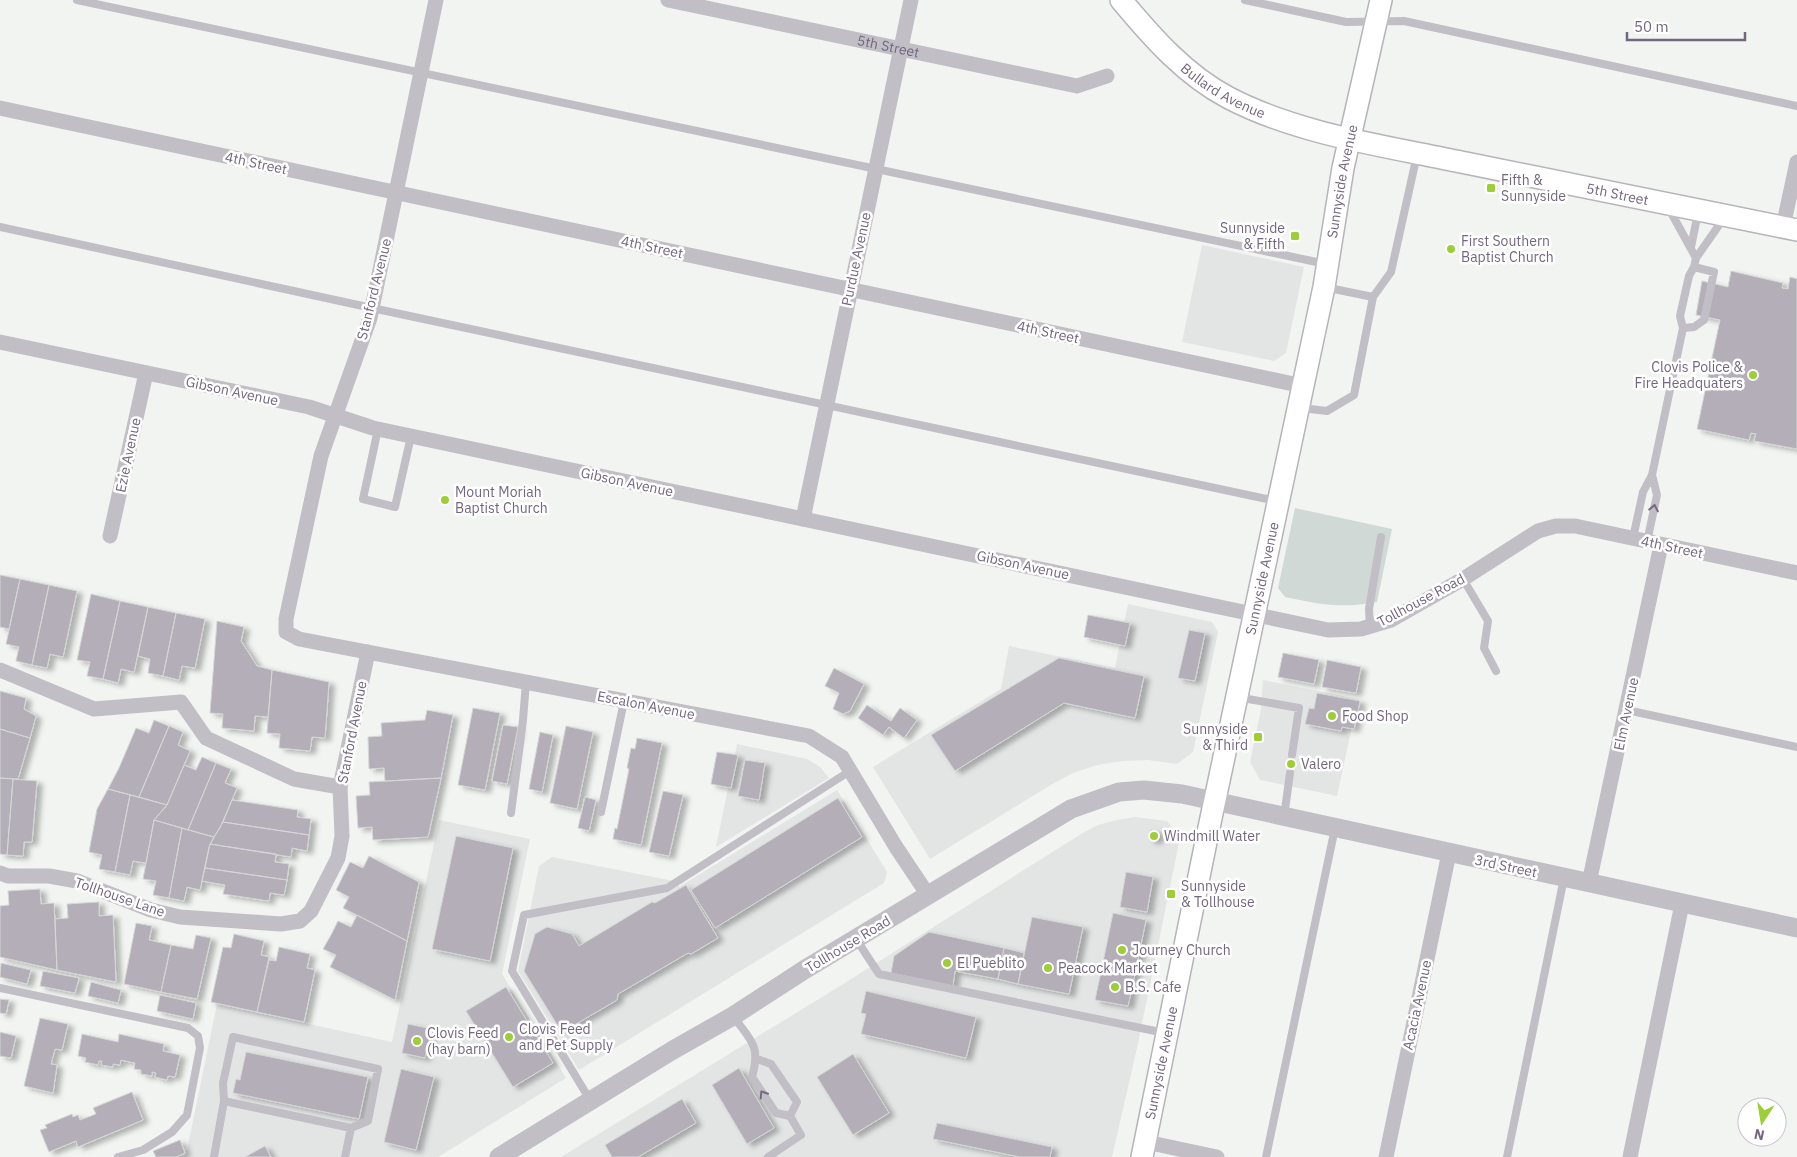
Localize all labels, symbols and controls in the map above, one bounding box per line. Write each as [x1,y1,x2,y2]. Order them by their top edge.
scale bar [1627,10,1744,42]
text: 50 m [1634,17,1669,36]
street label: 5th Street [855,31,921,62]
street label: Bullard Avenue [1177,59,1268,122]
street label: Sunnyside Avenue [1323,123,1362,239]
street label: 4th Street [223,148,289,178]
place label: Fifth & Sunnyside [1501,171,1566,205]
street label: 5th Street [1585,179,1650,209]
marker: Fifth & Sunnyside [1485,182,1497,194]
street label: Purdue Avenue [837,210,875,307]
place label: Sunnyside & Fifth [1220,219,1285,253]
marker: Sunnyside & Fifth [1289,230,1301,242]
street label: 4th Street [619,232,685,262]
place label: First Southern Baptist Church [1461,232,1554,266]
street label: Stanford Avenue [353,236,395,342]
marker: First Southern Baptist Church [1445,243,1457,255]
street label: 4th Street [1015,317,1081,347]
place label: Clovis Police & Fire Headquaters [1634,358,1743,392]
marker: Clovis Police & Fire Headquaters [1747,369,1759,381]
street label: Gibson Avenue [184,372,280,410]
street label: Ezie Avenue [111,416,145,494]
street label: Gibson Avenue [579,463,675,501]
place label: Mount Moriah Baptist Church [455,483,548,517]
marker: Mount Moriah Baptist Church [439,494,451,506]
one-way arrow [1648,504,1659,513]
street label: Sunnyside Avenue [1241,520,1283,636]
street label: 4th Street [1639,532,1705,562]
street label: Gibson Avenue [975,546,1071,584]
street label: Tollhouse Road [1374,569,1468,631]
street label: Elm Avenue [1609,676,1643,752]
street label: Stanford Avenue [333,679,371,785]
street label: Escalon Avenue [596,687,697,723]
place label: Food Shop [1342,707,1409,725]
marker: Food Shop [1326,710,1338,722]
place label: Sunnyside & Third [1183,720,1248,754]
marker: Sunnyside & Third [1252,731,1264,743]
place label: Valero [1301,755,1341,773]
marker: Valero [1285,758,1297,770]
place label: Windmill Water [1164,827,1260,845]
marker: Windmill Water [1148,830,1160,842]
street label: 3rd Street [1473,851,1539,881]
street label: Tollhouse Lane [73,873,168,921]
place label: Sunnyside & Tollhouse [1181,877,1255,911]
marker: Sunnyside & Tollhouse [1165,888,1177,900]
street label: Tollhouse Road [802,912,894,976]
place label: Journey Church [1132,941,1231,959]
marker: Journey Church [1116,944,1128,956]
place label: El Pueblito [957,954,1025,972]
marker: El Pueblito [941,957,953,969]
street label: Acacia Avenue [1399,958,1435,1052]
place label: Peacock Market [1058,959,1158,977]
marker: Peacock Market [1042,962,1054,974]
place label: B.S. Cafe [1125,978,1182,996]
marker: B.S. Cafe [1109,981,1121,993]
street label: Sunnyside Avenue [1141,1004,1181,1121]
place label: Clovis Feed and Pet Supply [519,1020,613,1054]
place label: Clovis Feed (hay barn) [427,1024,499,1058]
marker: Clovis Feed and Pet Supply [503,1031,515,1043]
marker: Clovis Feed (hay barn) [411,1035,423,1047]
one-way arrow [760,1090,769,1099]
north arrow [1737,1097,1787,1147]
text: N [1752,1125,1766,1145]

